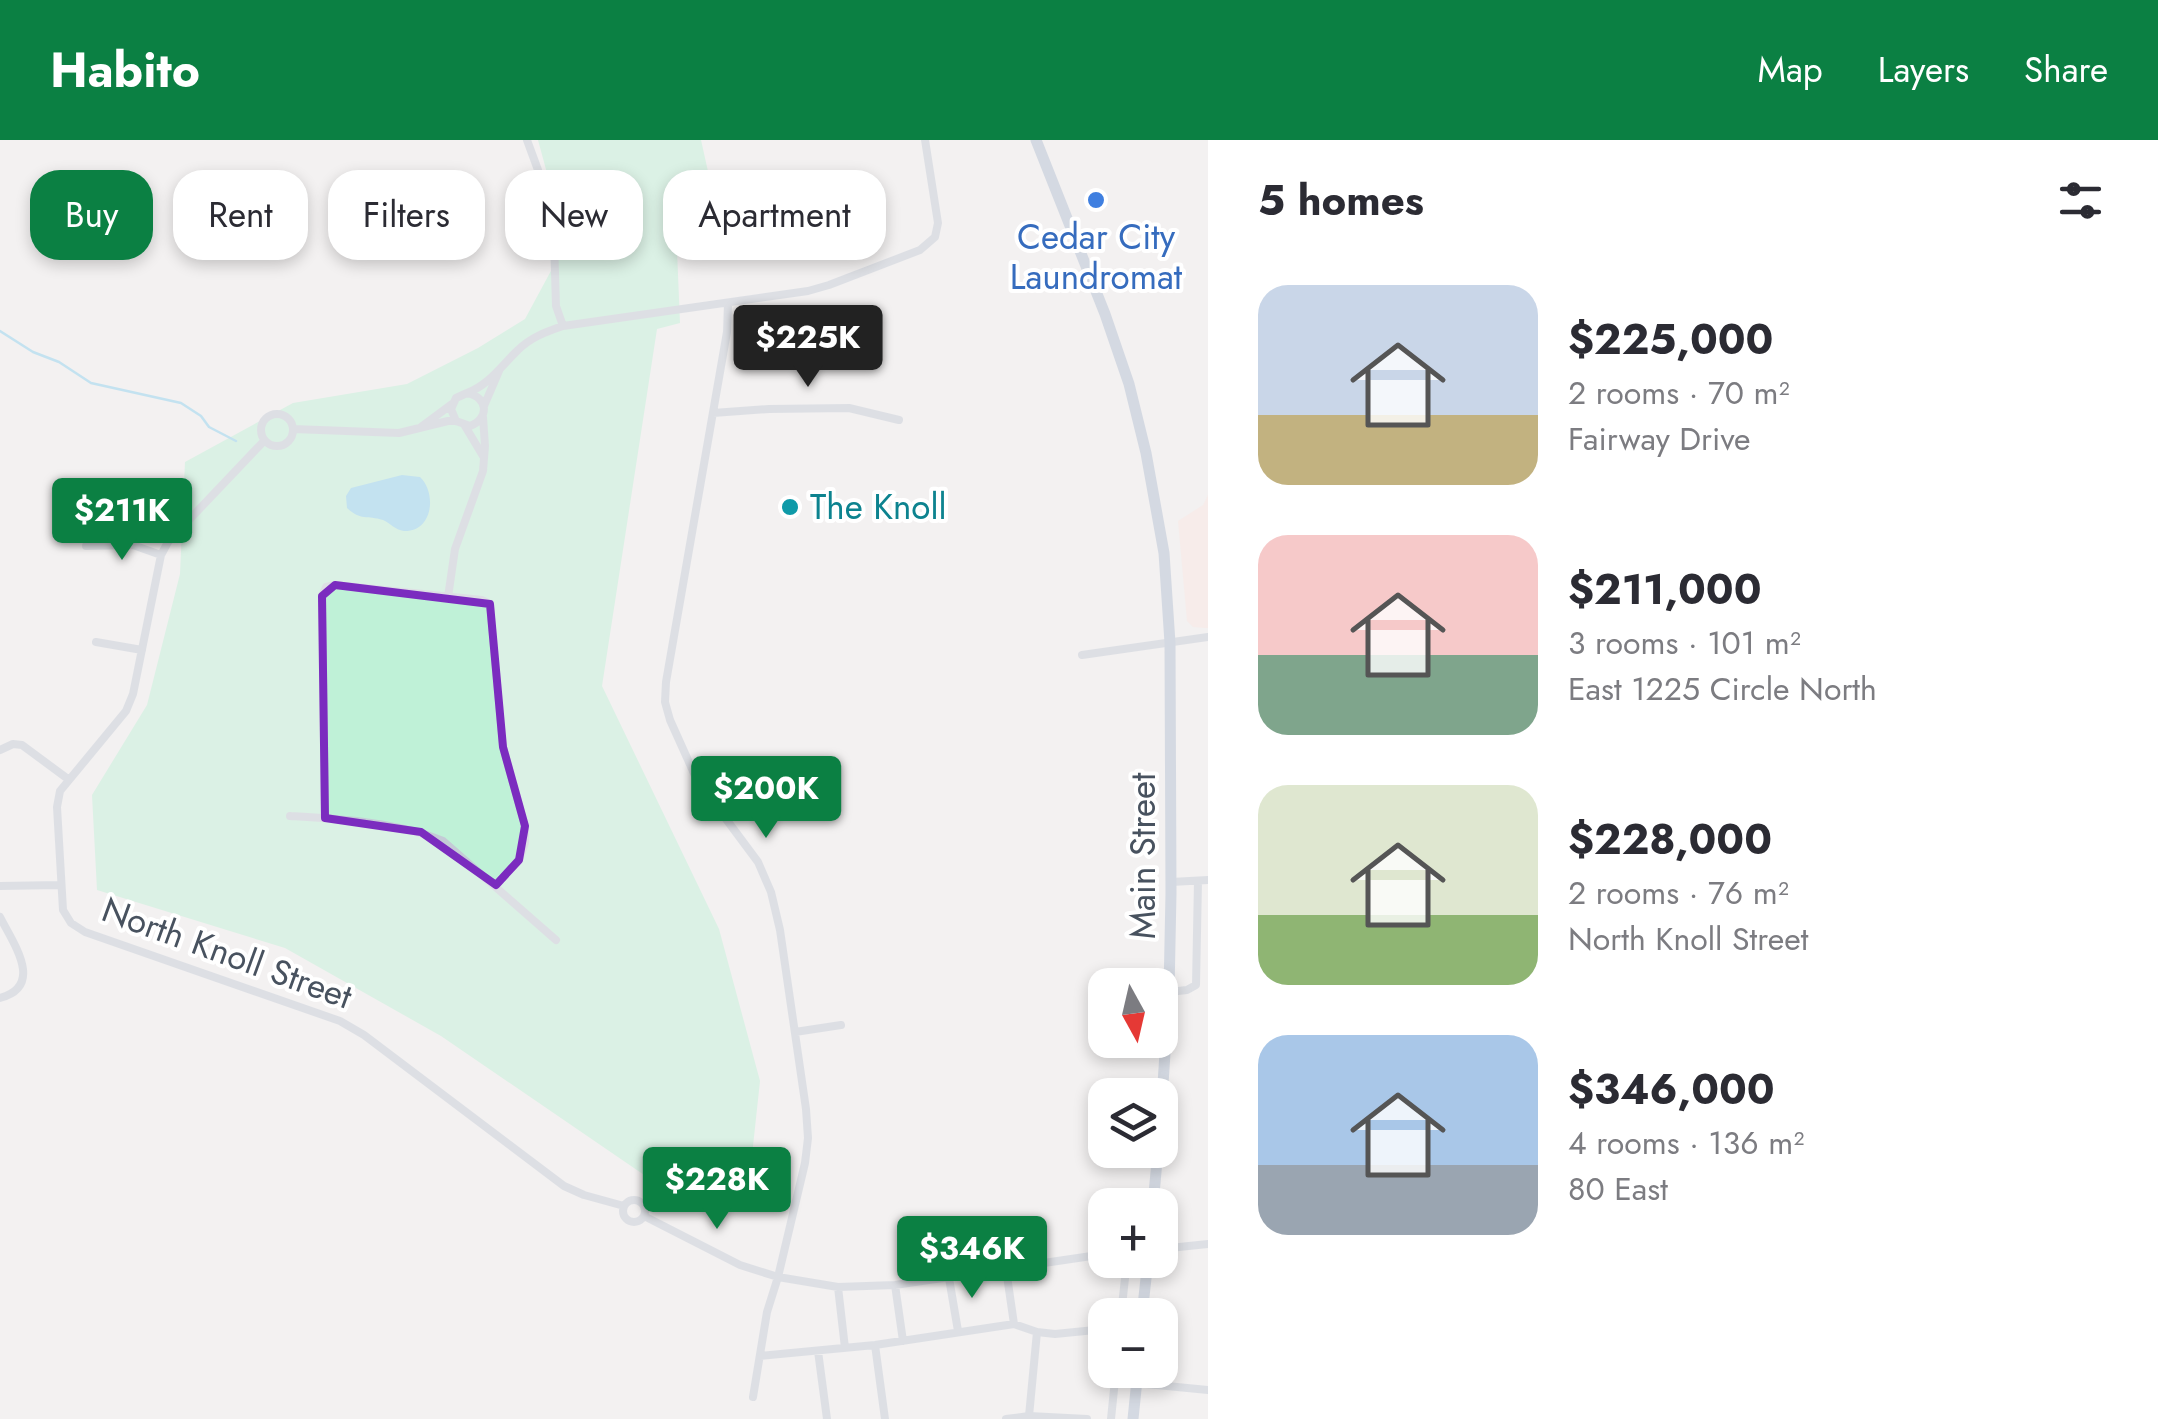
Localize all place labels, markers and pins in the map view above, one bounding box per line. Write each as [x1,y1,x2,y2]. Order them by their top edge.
marker: Cedar City Laundromat [1085,189,1107,211]
place label: Cedar City Laundromat [1010,212,1183,302]
pin: $225K [738,305,878,390]
pin: $211K [52,478,192,563]
place label: The Knoll [810,482,947,532]
marker: The Knoll [779,496,801,518]
pin: $200K [696,756,836,841]
pin: $228K [647,1147,787,1232]
pin: $346K [902,1216,1042,1301]

